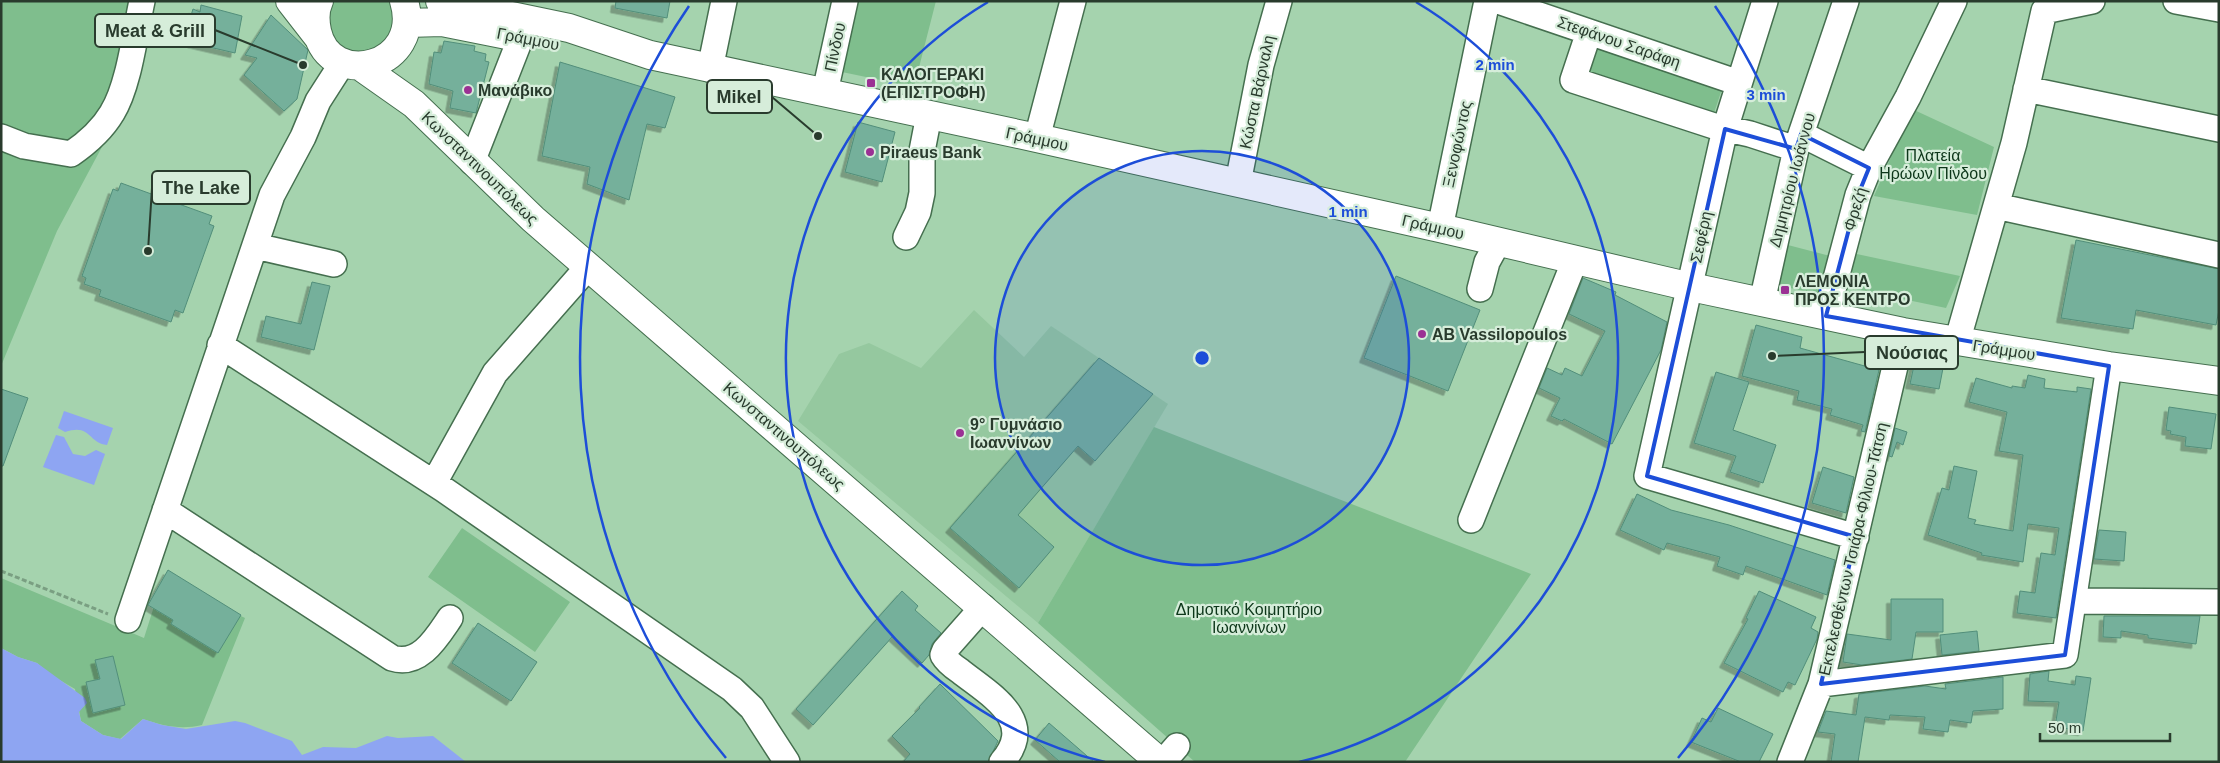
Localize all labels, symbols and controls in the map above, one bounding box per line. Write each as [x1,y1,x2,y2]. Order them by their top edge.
street label: Στεφάνου Σαράφη [1555,13,1683,71]
callout: Meat & Grill [95,14,215,47]
text: Meat & Grill [105,21,205,41]
street label: Πίνδου [822,21,848,73]
street label: Γράμμου [495,25,561,53]
street label: Κώστα Βάρναλη [1237,34,1277,150]
text: 2 min [1475,56,1515,73]
place label: ΚΑΛΟΓΕΡΑΚΙ (ΕΠΙΣΤΡΟΦΗ) [881,66,986,101]
marker: ΚΑΛΟΓΕΡΑΚΙ (ΕΠΙΣΤΡΟΦΗ) [865,77,877,89]
callout: Mikel [707,80,772,113]
place label: Μανάβικο [478,82,553,99]
marker: Μανάβικο [462,84,474,96]
text: 3 min [1746,86,1786,103]
text: Mikel [716,87,762,107]
street label: Ξενοφώντος [1440,99,1475,189]
street label: Κωνσταντινουπόλεως [418,108,542,228]
street label: Δημητρίου Ιωάννου [1766,111,1818,249]
street label: Γράμμου [1004,124,1070,154]
place label: Piraeus Bank [880,144,981,161]
marker: Piraeus Bank [864,146,876,158]
park label: Πλατεία Ηρώων Πίνδου [1879,147,1987,182]
callout: The Lake [152,171,250,204]
text: The Lake [162,178,240,198]
street label: Φρεζή [1840,185,1871,233]
text: 1 min [1328,203,1368,220]
street label: Σεφέρη [1687,210,1715,264]
street label: Γράμμου [1400,212,1466,242]
place label: ΛΕΜΟΝΙΑ ΠΡΟΣ ΚΕΝΤΡΟ [1795,273,1910,308]
marker: ΛΕΜΟΝΙΑ ΠΡΟΣ ΚΕΝΤΡΟ [1779,284,1791,296]
place label: AB Vassilopoulos [1432,326,1567,343]
marker: AB Vassilopoulos [1416,328,1428,340]
callout: Νούσιας [1865,336,1958,369]
street label: Γράμμου [1971,337,2037,363]
text: Νούσιας [1876,343,1948,363]
centre of rings [1193,349,1211,367]
street label: Κωνσταντινουπόλεως [720,379,848,493]
place label: 9° Γυμνάσιο Ιωαννίνων [970,416,1063,451]
street label: Εκτελεσθέντων Τσιάρα-Φίλιου-Τάτση [1816,421,1890,677]
marker: 9° Γυμνάσιο Ιωαννίνων [954,427,966,439]
park label: Δημοτικό Κοιμητήριο Ιωαννίνων [1176,601,1322,636]
scale bar [2040,710,2170,742]
text: 50 m [2048,719,2081,736]

